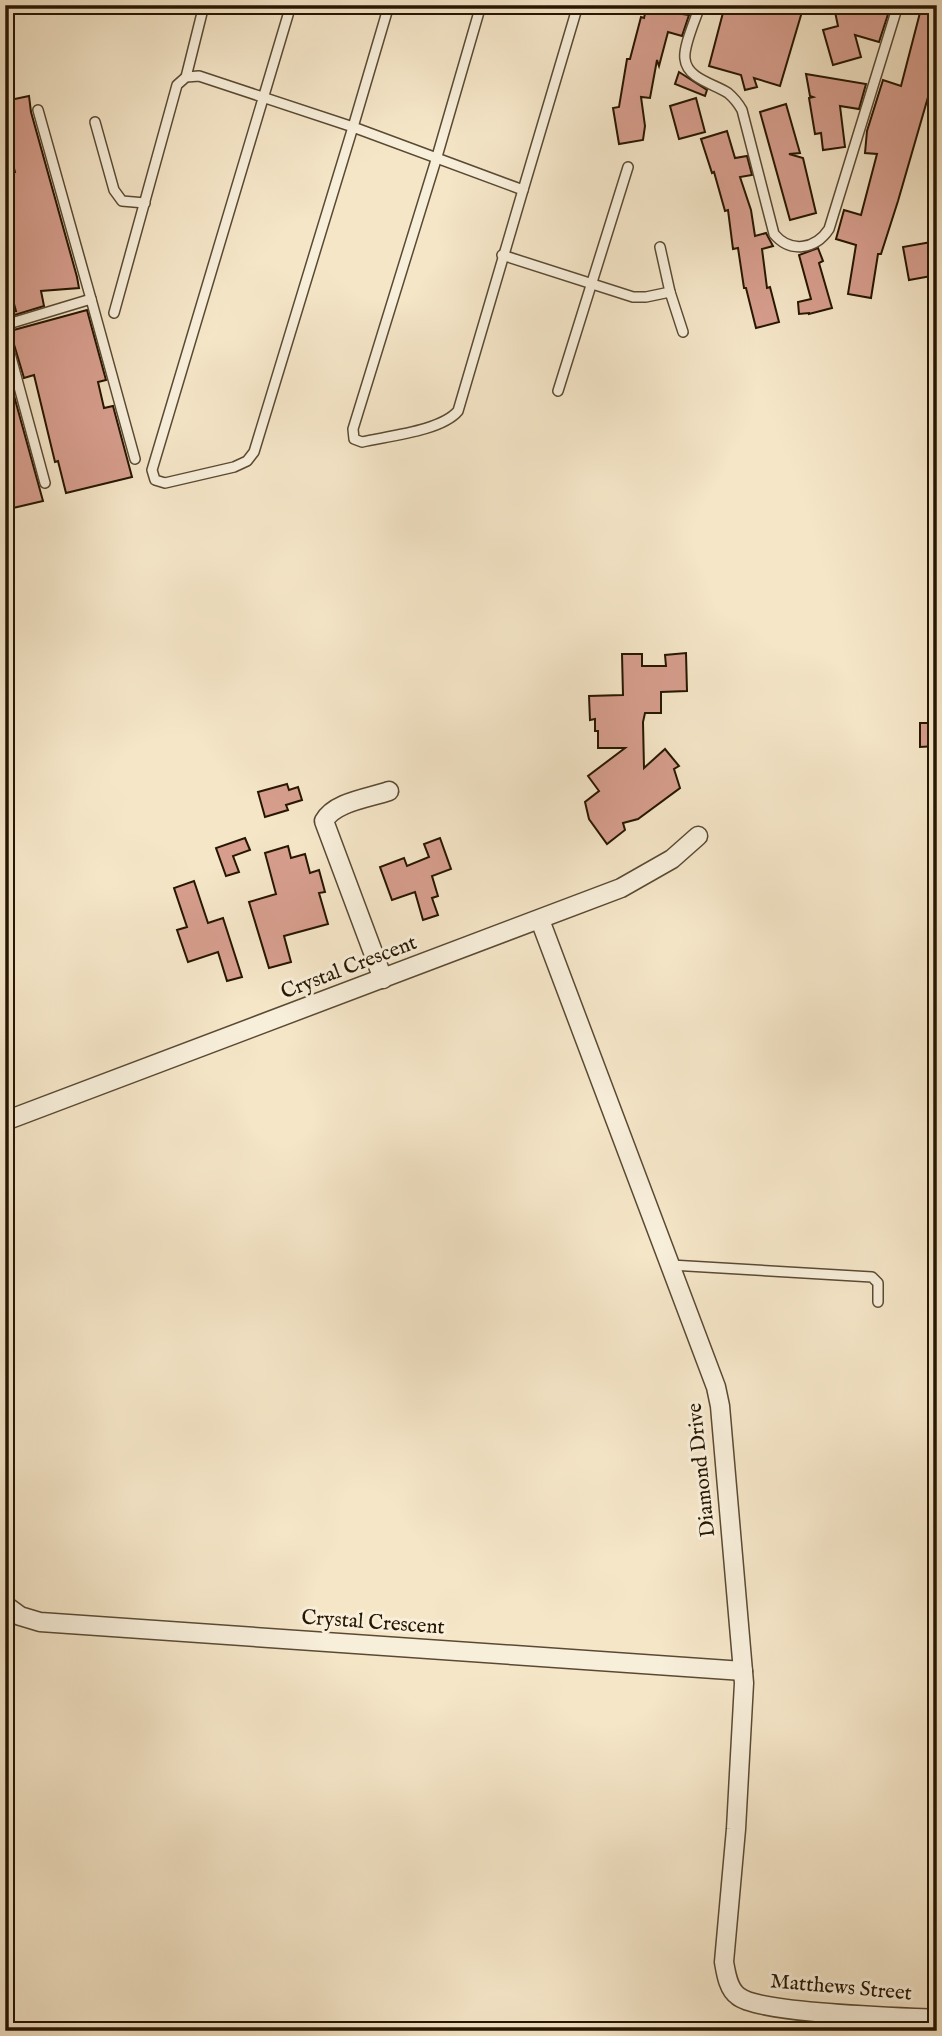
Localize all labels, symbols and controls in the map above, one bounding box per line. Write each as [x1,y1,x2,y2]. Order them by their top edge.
street label: Crystal Crescent [277,930,421,1006]
street label: Diamond Drive [681,1401,722,1538]
street label: Crystal Crescent [300,1605,446,1641]
street label: Matthews Street [769,1968,913,2008]

